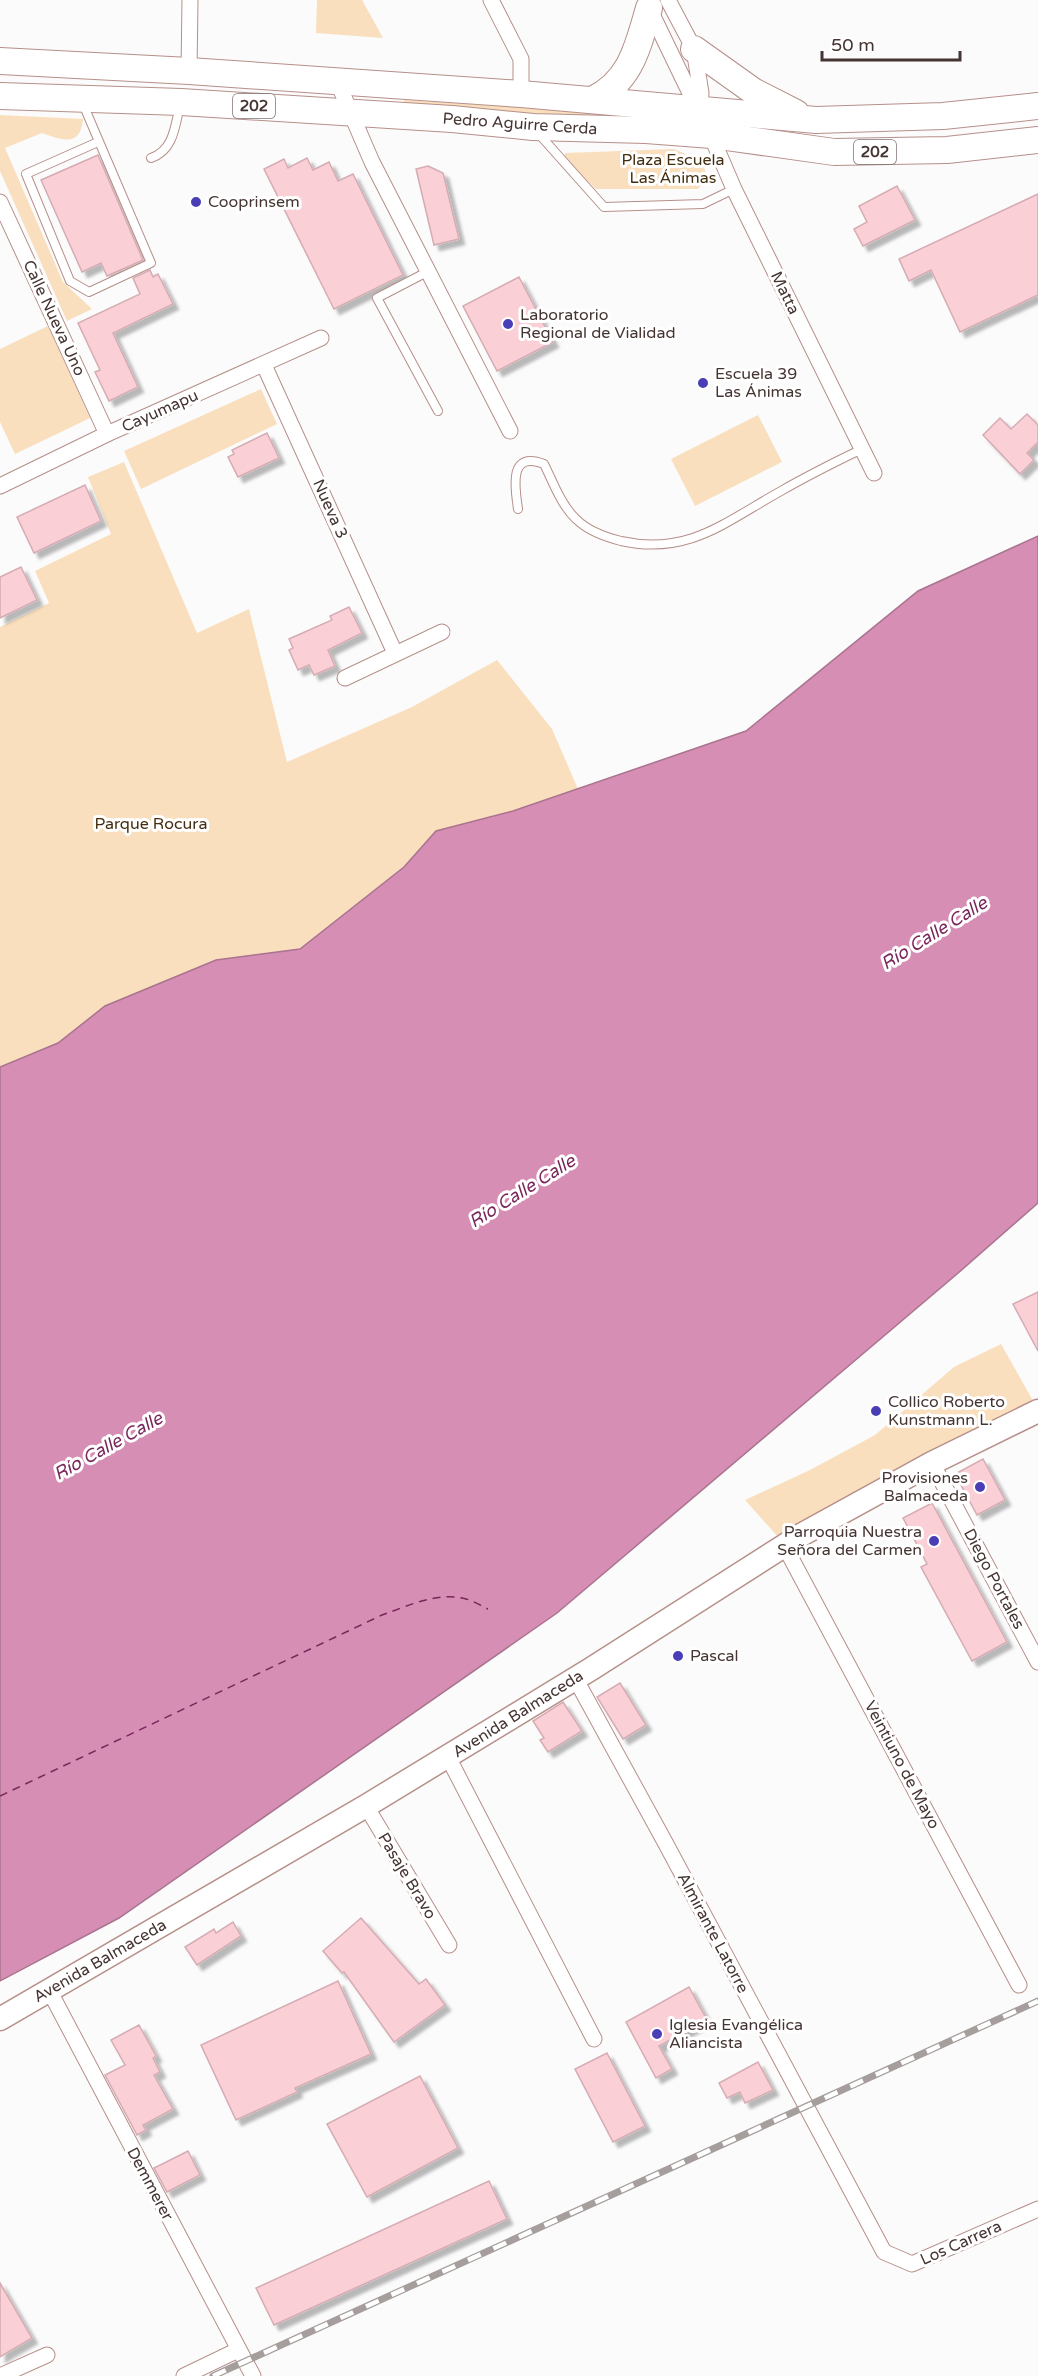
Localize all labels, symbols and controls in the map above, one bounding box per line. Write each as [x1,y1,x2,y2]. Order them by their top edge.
scale bar [822,24,960,62]
text: 50 m [831,34,875,56]
road number: 202 [233,94,275,118]
street label: Pedro Aguirre Cerda [442,109,598,139]
road number: 202 [854,140,896,164]
park label: Plaza Escuela Las Ánimas [622,150,724,188]
place label: Cooprinsem [208,192,300,212]
marker: Cooprinsem [189,195,203,209]
street label: Calle Nueva Uno [18,257,90,379]
street label: Matta [766,268,804,318]
place label: Laboratorio Regional de Vialidad [520,305,676,343]
marker: Laboratorio Regional de Vialidad [501,317,515,331]
place label: Escuela 39 Las Ánimas [715,364,802,402]
marker: Escuela 39 Las Ánimas [696,376,710,390]
street label: Cayumapu [119,385,201,437]
street label: Nueva 3 [308,476,352,542]
park label: Parque Rocura [95,814,207,834]
water label: Río Calle Calle [877,891,992,974]
water label: Río Calle Calle [465,1149,580,1232]
place label: Collico Roberto Kunstmann L. [888,1392,1005,1430]
marker: Collico Roberto Kunstmann L. [869,1404,883,1418]
water label: Río Calle Calle [50,1407,167,1485]
place label: Provisiones Balmaceda [882,1468,968,1506]
marker: Provisiones Balmaceda [973,1480,987,1494]
place label: Parroquia Nuestra Señora del Carmen [777,1522,922,1560]
street label: Diego Portales [959,1525,1029,1633]
marker: Parroquia Nuestra Señora del Carmen [927,1534,941,1548]
place label: Pascal [690,1646,739,1666]
marker: Pascal [671,1649,685,1663]
street label: Avenida Balmaceda [449,1666,587,1762]
street label: Veintiuno de Mayo [860,1698,944,1832]
street label: Pasaje Bravo [373,1829,441,1923]
street label: Almirante Latorre [673,1869,753,1997]
street label: Avenida Balmaceda [30,1915,170,2007]
place label: Iglesia Evangélica Aliancista [669,2015,803,2053]
marker: Iglesia Evangélica Aliancista [650,2027,664,2041]
street label: Demmerer [122,2144,178,2225]
street label: Los Carrera [917,2216,1005,2270]

